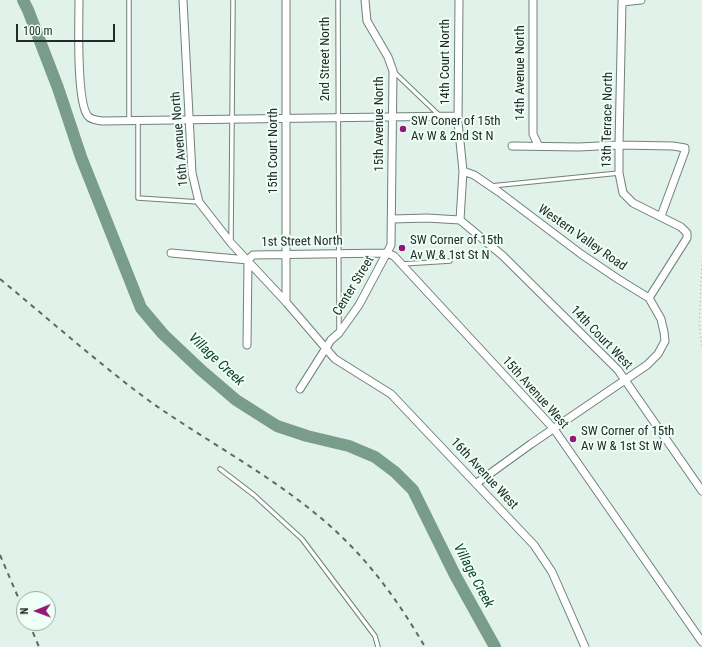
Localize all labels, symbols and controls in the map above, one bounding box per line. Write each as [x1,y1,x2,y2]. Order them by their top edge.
scale bar [18,16,117,42]
street label: 2nd Street North [318,17,334,101]
street label: 14th Court North [438,19,454,105]
text: 100 m [23,24,53,38]
street label: 14th Avenue North [513,25,529,121]
street label: 13th Terrace North [599,72,617,168]
street label: 15th Avenue North [372,76,388,172]
street label: 16th Avenue North [168,91,192,187]
street label: 15th Court North [266,108,282,194]
place label: SW Coner of 15th Av W & 2nd St N [411,114,500,145]
marker: SW Coner of 15th Av W & 2nd St N [398,124,408,134]
street label: Western Valley Road [535,202,629,274]
street label: 1st Street North [261,233,343,251]
place label: SW Corner of 15th Av W & 1st St N [410,233,503,264]
marker: SW Corner of 15th Av W & 1st St N [397,243,407,253]
street label: Center Street [330,253,378,319]
street label: 14th Court West [567,303,635,373]
water label: Village Creek [185,330,247,390]
street label: 15th Avenue West [498,354,572,432]
place label: SW Corner of 15th Av W & 1st St W [581,424,674,455]
marker: SW Corner of 15th Av W & 1st St W [568,434,578,444]
street label: 16th Avenue West [447,435,521,513]
water label: Village Creek [449,541,497,611]
north arrow [16,591,56,631]
text: N [18,608,31,615]

